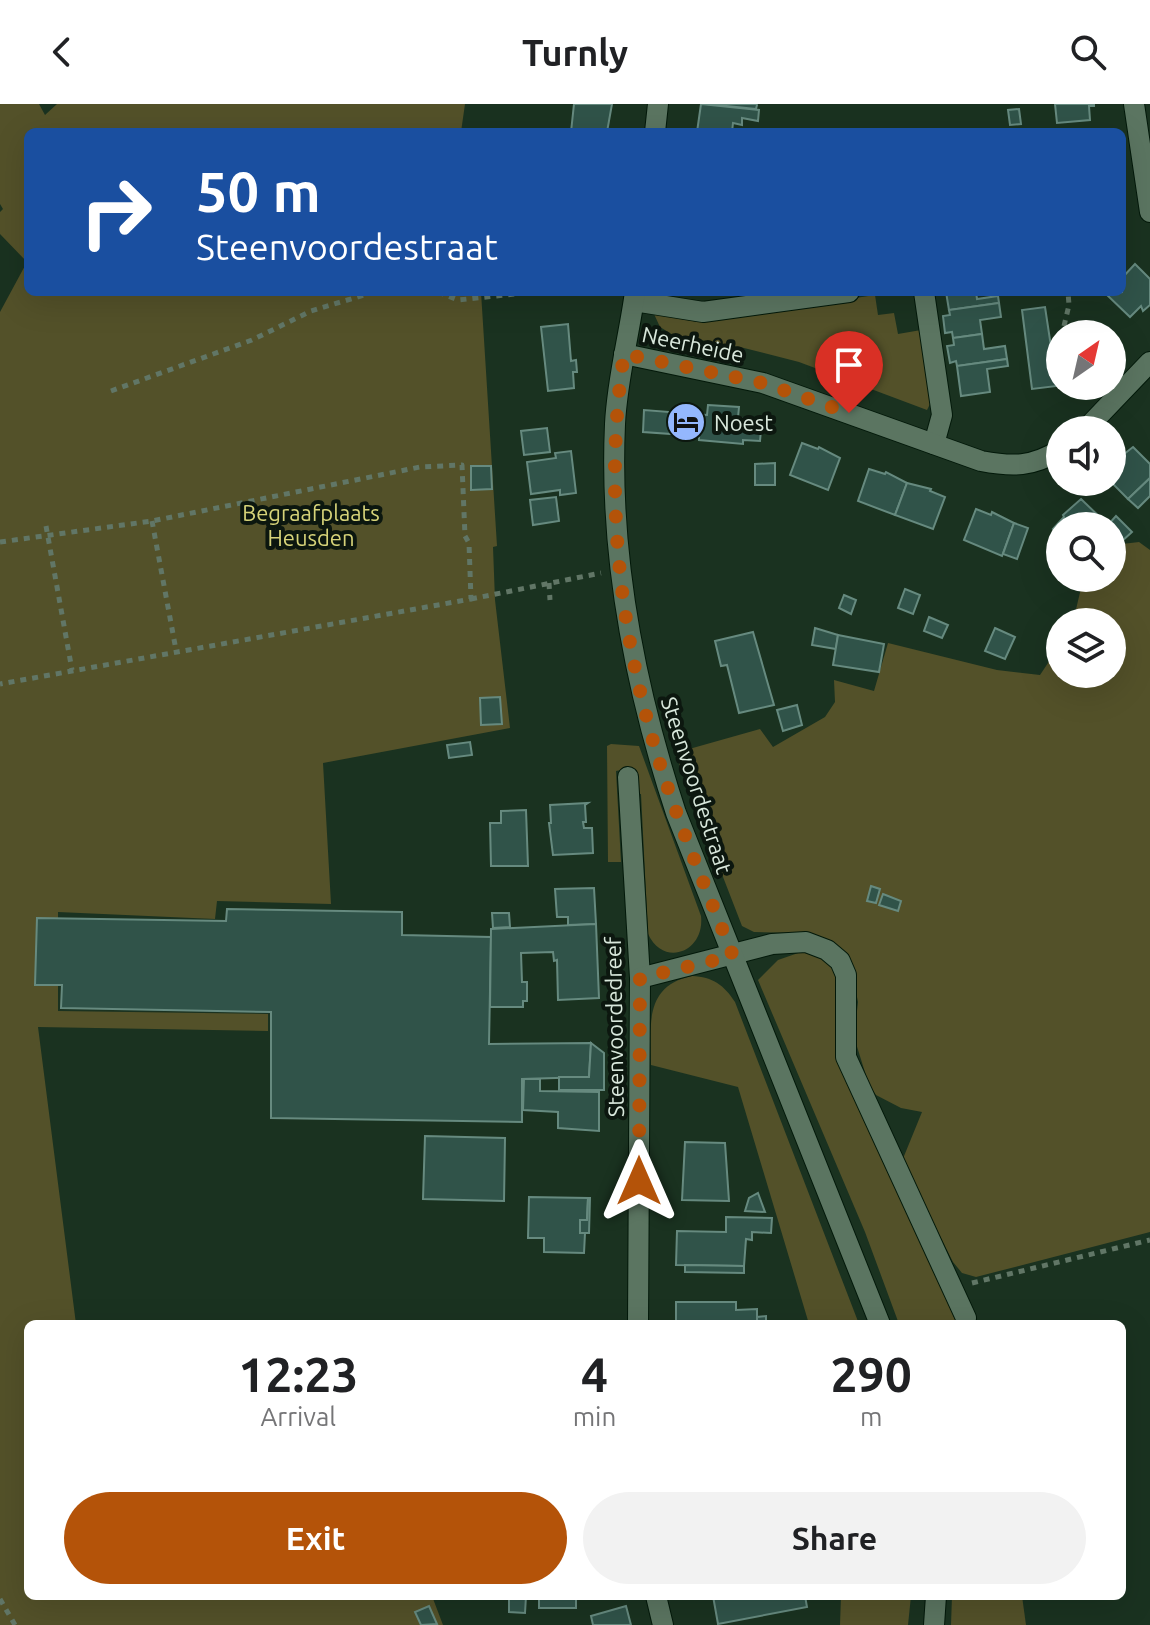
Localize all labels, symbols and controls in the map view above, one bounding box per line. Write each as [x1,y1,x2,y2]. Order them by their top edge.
icon: back [40,30,84,74]
icon: search [1066,30,1110,74]
text: Turnly [522,32,628,73]
icon: right [64,160,168,264]
text: 50 m [196,160,321,223]
text: Steenvoordestraat [196,226,498,267]
north arrow [1046,320,1126,400]
map controls [1046,320,1126,688]
street label: Neerheide [640,321,746,367]
pin [815,331,883,413]
icon: arrive [827,343,871,387]
hotel icon: Noest [665,401,707,443]
place label: Noest [714,410,773,435]
button: sound [1046,416,1126,496]
park label: Begraafplaats Heusden [242,500,380,550]
button: search [1046,512,1126,592]
button: layers [1046,608,1126,688]
street label: Steenvoordestraat [657,693,737,877]
street label: Steenvoordedreef [600,936,628,1117]
position arrow [597,1139,681,1223]
text: 12:23 [238,1347,358,1401]
text: 4 [581,1347,608,1401]
text: 290 [831,1347,912,1401]
text: Arrival [260,1402,336,1431]
text: min [573,1402,616,1431]
text: m [860,1402,882,1431]
button: Exit [64,1492,567,1584]
button: Share [583,1492,1086,1584]

